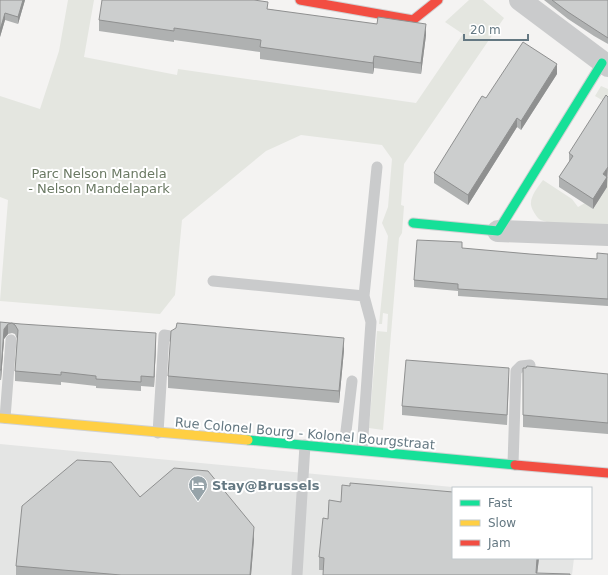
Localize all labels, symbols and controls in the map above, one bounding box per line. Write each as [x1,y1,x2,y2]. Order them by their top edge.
scale bar [464,16,528,42]
text: 20 m [470,23,501,37]
park label: Parc Nelson Mandela - Nelson Mandelapark [28,166,170,196]
street label: Rue Colonel Bourg - Kolonel Bourgstraat [174,415,436,452]
hotel icon: Stay@Brussels [187,474,209,502]
place label: Stay@Brussels [212,478,320,493]
legend [452,487,592,559]
text: Fast [488,496,512,510]
text: Slow [488,516,516,530]
text: Jam [487,536,511,550]

